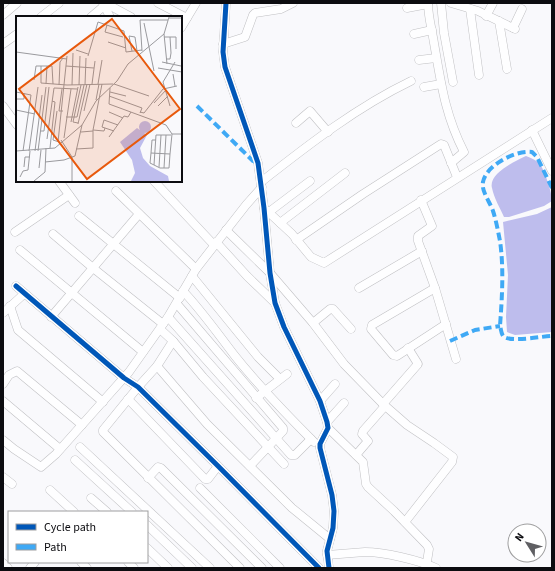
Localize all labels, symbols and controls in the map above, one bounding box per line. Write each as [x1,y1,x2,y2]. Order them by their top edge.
inset map [16,16,182,182]
legend [8,511,148,563]
text: Cycle path [44,519,96,536]
north arrow [507,523,547,563]
text: N [511,530,528,545]
text: Path [44,539,67,556]

